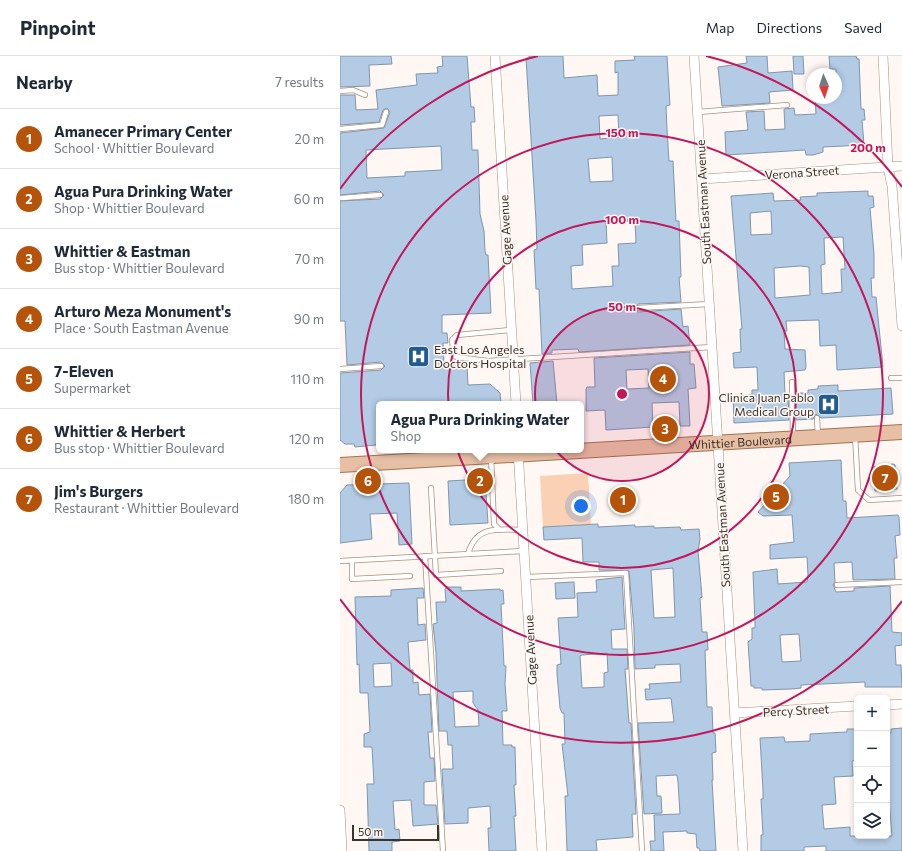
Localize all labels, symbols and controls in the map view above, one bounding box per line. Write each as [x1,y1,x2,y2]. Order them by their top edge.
text: Pinpoint [20,16,96,39]
text: Map [706,19,735,36]
text: Directions [757,19,822,36]
text: Saved [844,19,882,36]
north arrow [806,68,842,104]
text: Nearby [16,72,73,93]
text: 7 results [275,74,324,90]
text: Amanecer Primary Center [54,122,232,140]
text: 150 m [605,125,639,139]
text: 1 [26,131,32,147]
text: 20 m [295,131,324,147]
street label: South Eastman Avenue [693,139,713,265]
text: School · Whittier Boulevard [54,140,214,156]
text: 200 m [850,140,886,154]
street label: Verona Street [764,162,840,182]
text: Agua Pura Drinking Water [54,182,233,200]
text: 2 [25,191,33,207]
text: 60 m [294,191,324,207]
street label: Gage Avenue [496,195,514,265]
text: Shop · Whittier Boulevard [54,200,204,216]
text: 100 m [605,212,639,226]
text: Whittier & Eastman [54,242,190,260]
text: 3 [25,251,33,267]
text: 70 m [295,251,324,267]
text: Bus stop · Whittier Boulevard [54,260,225,276]
text: 50 m [608,299,636,313]
text: Arturo Meza Monument's [54,302,231,320]
text: 4 [25,311,33,327]
text: 90 m [294,311,324,327]
text: Place · South Eastman Avenue [54,320,229,336]
place label: East Los Angeles Doctors Hospital [434,342,526,370]
hospital icon: East Los Angeles Doctors Hospital [406,343,432,369]
text: 7-Eleven [54,362,114,380]
pin: 4 [650,364,676,394]
text: 5 [25,371,33,387]
text: 110 m [291,371,324,387]
text: Supermarket [54,380,131,396]
centre of rings [615,387,629,401]
place label: Clinica Juan Pablo Medical Group [718,390,814,418]
hospital icon: Clinica Juan Pablo Medical Group [816,391,842,417]
popup [376,401,584,453]
text: Agua Pura Drinking Water [391,410,569,428]
pin: 3 [652,414,678,444]
text: Whittier & Herbert [54,422,185,440]
text: Shop [391,428,421,444]
text: 6 [25,431,33,447]
text: 120 m [289,431,324,447]
street label: Whittier Boulevard [688,431,792,452]
text: Bus stop · Whittier Boulevard [54,440,225,456]
street label: South Eastman Avenue [712,462,732,588]
pin: 7 [872,463,898,493]
pin: 6 [355,466,381,496]
pin: 2 [467,466,493,496]
text: Jim's Burgers [54,482,143,500]
pin: 5 [763,482,789,512]
pin: 1 [610,485,636,515]
text: 7 [25,491,33,507]
text: 180 m [288,491,324,507]
your location [571,496,591,516]
text: Restaurant · Whittier Boulevard [54,500,239,516]
street label: Gage Avenue [521,615,539,685]
map controls [854,695,890,839]
button: + [854,695,890,731]
street label: Percy Street [762,701,830,719]
button: − [854,731,890,767]
button: locate [854,767,890,803]
button: layers [854,803,890,839]
scale bar [352,823,439,842]
text: 50 m [358,825,383,838]

